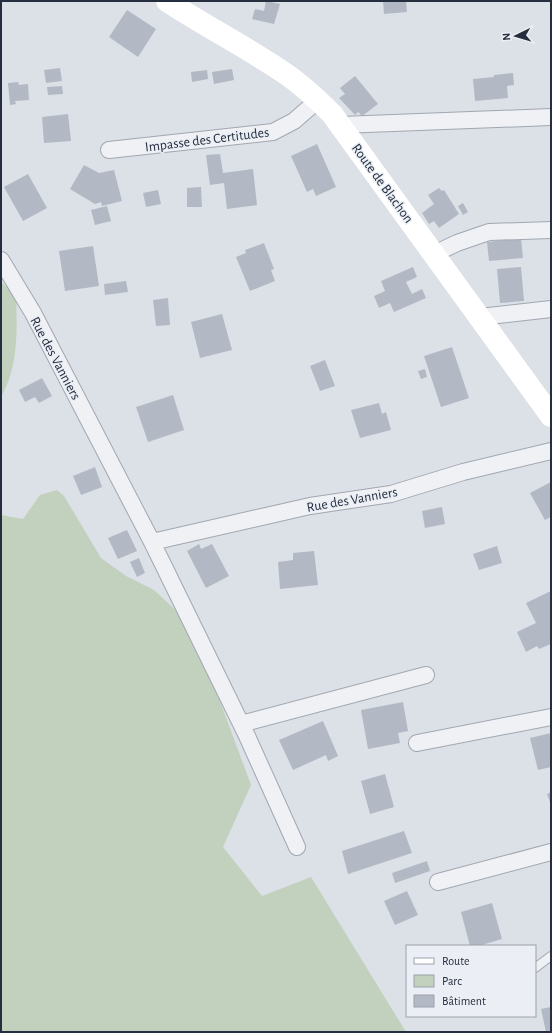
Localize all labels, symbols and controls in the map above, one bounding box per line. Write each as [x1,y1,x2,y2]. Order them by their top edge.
north arrow [496,16,536,56]
text: N [501,33,512,41]
street label: Impasse des Certitudes [144,125,270,155]
street label: Route de Blachon [349,141,416,226]
street label: Rue des Vanniers [27,315,83,402]
street label: Rue des Vanniers [306,485,399,515]
legend [406,945,536,1017]
text: Route [442,955,469,967]
text: Parc [442,975,462,987]
text: Bâtiment [442,995,486,1007]

